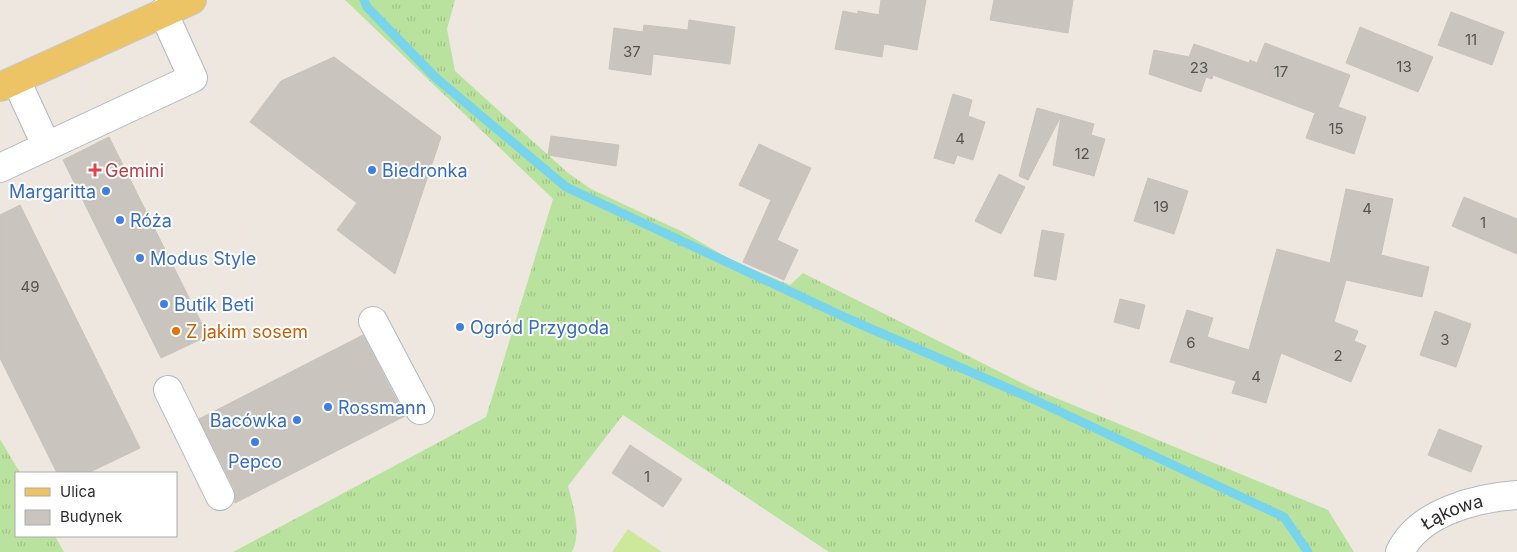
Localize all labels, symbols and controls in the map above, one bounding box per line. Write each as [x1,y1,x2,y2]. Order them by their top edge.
house number: 11 [1465,30,1477,49]
house number: 37 [623,42,641,61]
house number: 13 [1396,57,1412,76]
house number: 23 [1190,58,1208,77]
house number: 17 [1274,62,1288,81]
house number: 15 [1328,119,1344,138]
house number: 4 [955,129,965,148]
house number: 12 [1074,144,1090,163]
place label: Gemini [105,160,164,181]
place label: Biedronka [382,160,468,181]
marker: Gemini [89,164,101,176]
marker: Biedronka [366,164,378,176]
place label: Margaritta [9,181,96,202]
marker: Margaritta [100,185,112,197]
house number: 19 [1153,197,1169,216]
house number: 4 [1362,199,1372,218]
place label: Róża [130,210,172,231]
house number: 1 [1480,213,1486,232]
marker: Róża [114,214,126,226]
place label: Modus Style [150,248,256,269]
marker: Modus Style [134,252,146,264]
house number: 49 [21,277,40,296]
place label: Butik Beti [174,294,254,315]
marker: Butik Beti [158,298,170,310]
place label: Ogród Przygoda [470,317,609,338]
place label: Z jakim sosem [186,321,308,342]
marker: Ogród Przygoda [454,321,466,333]
marker: Z jakim sosem [170,325,182,337]
house number: 3 [1440,330,1450,349]
house number: 6 [1186,333,1196,352]
house number: 2 [1333,346,1343,365]
house number: 4 [1251,367,1261,386]
place label: Rossmann [338,397,426,418]
marker: Rossmann [322,401,334,413]
place label: Bacówka [210,410,287,431]
marker: Bacówka [291,414,303,426]
marker: Pepco [249,436,261,448]
place label: Pepco [228,451,282,472]
house number: 1 [644,467,650,486]
legend [15,472,178,537]
text: Ulica [60,482,96,501]
street label: Łąkowa [1416,490,1485,534]
text: Budynek [60,507,123,526]

